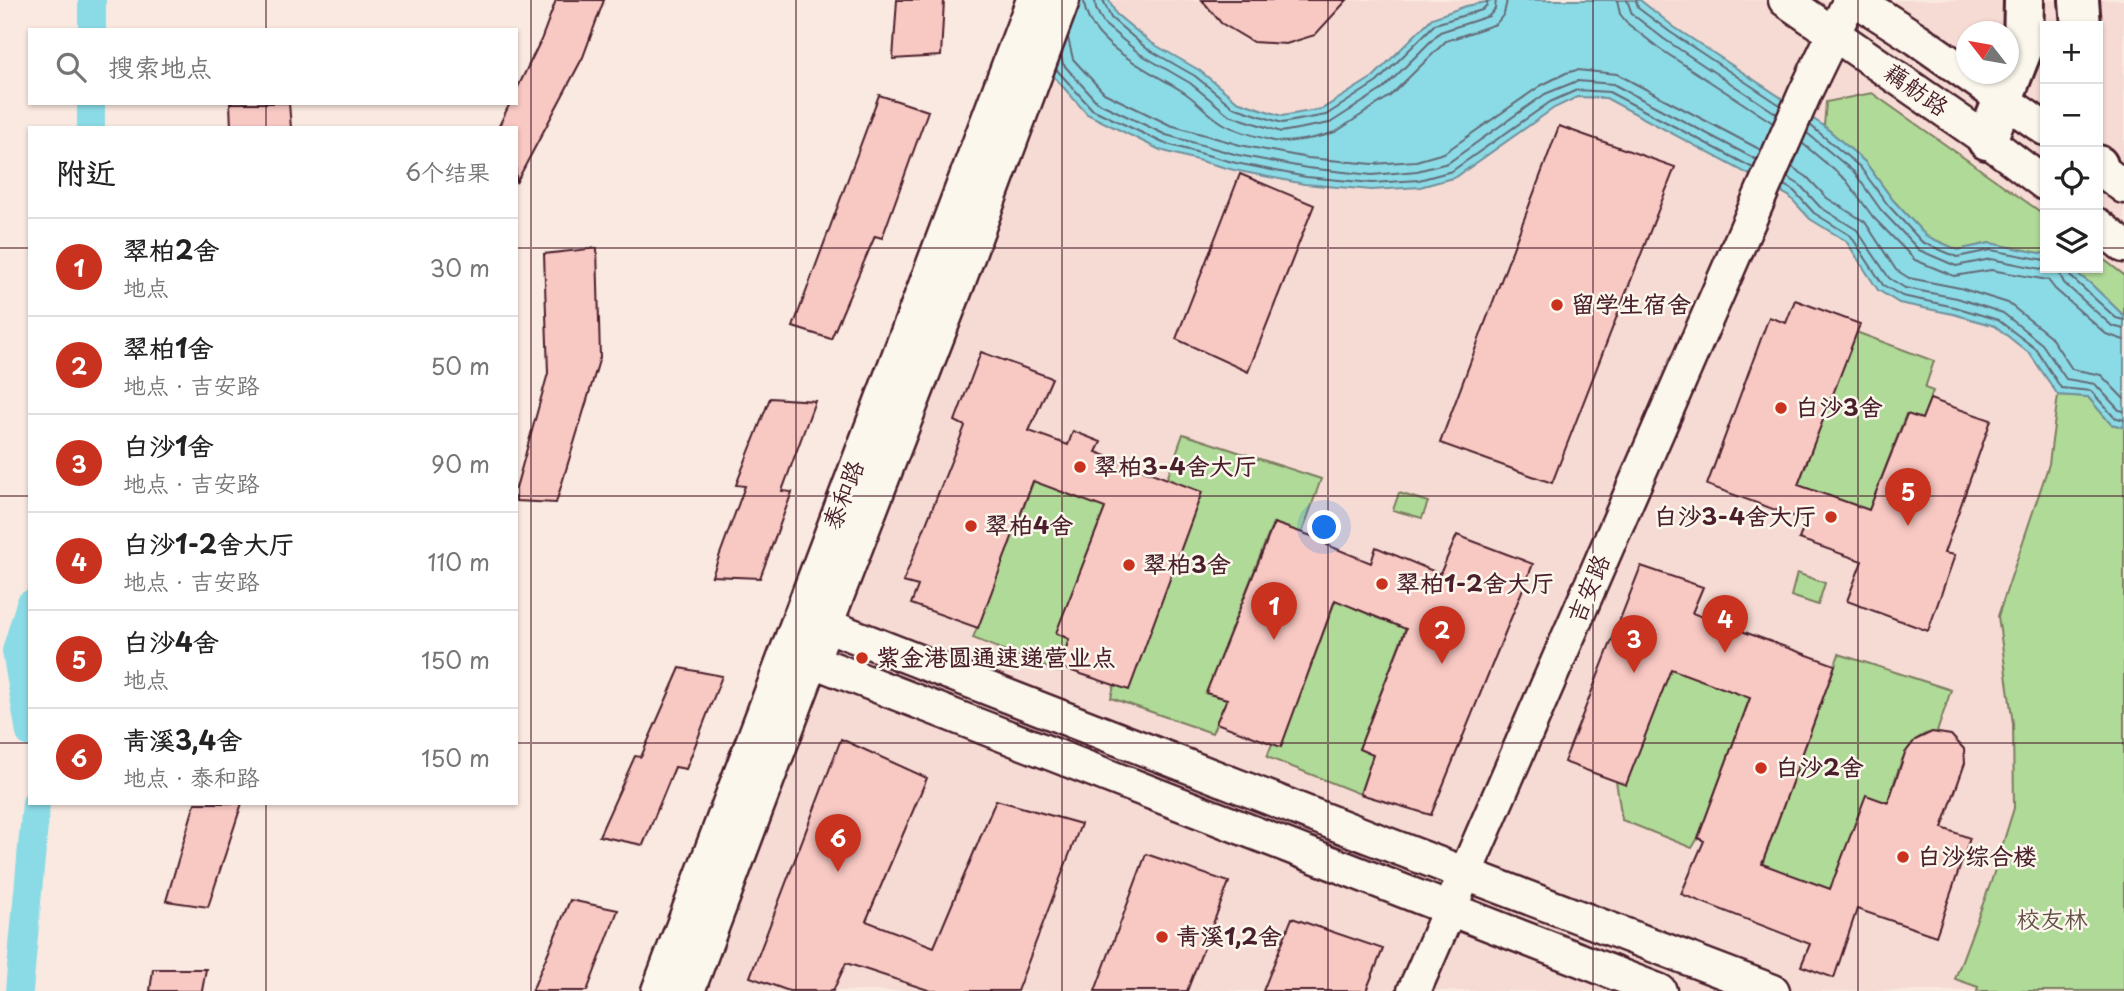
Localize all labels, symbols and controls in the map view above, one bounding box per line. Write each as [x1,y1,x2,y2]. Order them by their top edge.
north arrow [1956,21,2019,84]
map controls [2040,21,2103,273]
button: + [2040,21,2103,84]
search box [28,28,518,105]
text: 搜索地点 [108,47,212,86]
icon: search [52,48,90,86]
street label: 藕舫路 [1877,53,1957,124]
button: − [2040,84,2103,147]
button: locate [2040,147,2103,210]
text: 附近 [56,149,116,194]
text: 6个结果 [405,154,490,189]
button: layers [2040,210,2103,273]
text: 翠柏2舍 [123,230,219,269]
text: 1 [74,250,85,285]
text: 30 m [429,250,490,285]
text: 地点 [123,269,169,304]
place label: 留学生宿舍 [1571,285,1691,321]
marker: 留学生宿舍 [1549,297,1565,313]
text: 翠柏1舍 [123,328,213,367]
text: 2 [71,348,87,383]
text: 50 m [430,348,490,383]
text: 地点 · 吉安路 [123,367,260,402]
place label: 白沙3舍 [1795,388,1883,424]
marker: 白沙3舍 [1773,400,1789,416]
text: 白沙1舍 [123,426,213,465]
text: 3 [71,446,87,481]
text: 90 m [431,446,490,481]
place label: 翠柏3-4舍大厅 [1094,447,1258,483]
street label: 泰和路 [812,454,872,534]
marker: 翠柏3-4舍大厅 [1072,459,1088,475]
text: 地点 · 吉安路 [123,465,260,500]
pin: 5 [1885,468,1931,526]
place label: 白沙3-4舍大厅 [1653,497,1817,533]
place label: 翠柏4舍 [985,506,1073,542]
marker: 白沙3-4舍大厅 [1823,509,1839,525]
your location [1307,510,1341,544]
marker: 翠柏4舍 [963,518,979,534]
text: 白沙1-2舍大厅 [123,524,295,563]
text: 4 [71,544,87,579]
text: 110 m [428,544,490,579]
place label: 翠柏3舍 [1143,545,1231,581]
street label: 吉安路 [1557,548,1618,628]
marker: 翠柏3舍 [1121,557,1137,573]
text: 地点 · 吉安路 [123,563,260,598]
place label: 翠柏1-2舍大厅 [1396,564,1555,600]
marker: 翠柏1-2舍大厅 [1374,576,1390,592]
pin: 1 [1251,582,1297,640]
pin: 4 [1702,595,1748,653]
pin: 2 [1419,606,1465,664]
pin: 3 [1611,615,1657,673]
text: 白沙4舍 [123,622,219,661]
place label: 紫金港圆通速递营业点 [876,638,1116,674]
text: 5 [72,642,86,677]
text: 150 m [421,642,490,677]
marker: 紫金港圆通速递营业点 [854,650,870,666]
text: 地点 [123,661,169,696]
text: 青溪3,4舍 [123,720,242,759]
text: 6 [71,740,87,775]
text: 150 m [421,740,490,775]
place label: 白沙2舍 [1775,748,1864,784]
text: 地点 · 泰和路 [123,759,260,794]
marker: 白沙2舍 [1753,760,1769,776]
pin: 6 [815,814,861,872]
place label: 白沙综合楼 [1917,837,2037,873]
marker: 白沙综合楼 [1895,849,1911,865]
park label: 校友林 [2016,900,2088,936]
place label: 青溪1,2舍 [1176,917,1282,953]
marker: 青溪1,2舍 [1154,929,1170,945]

